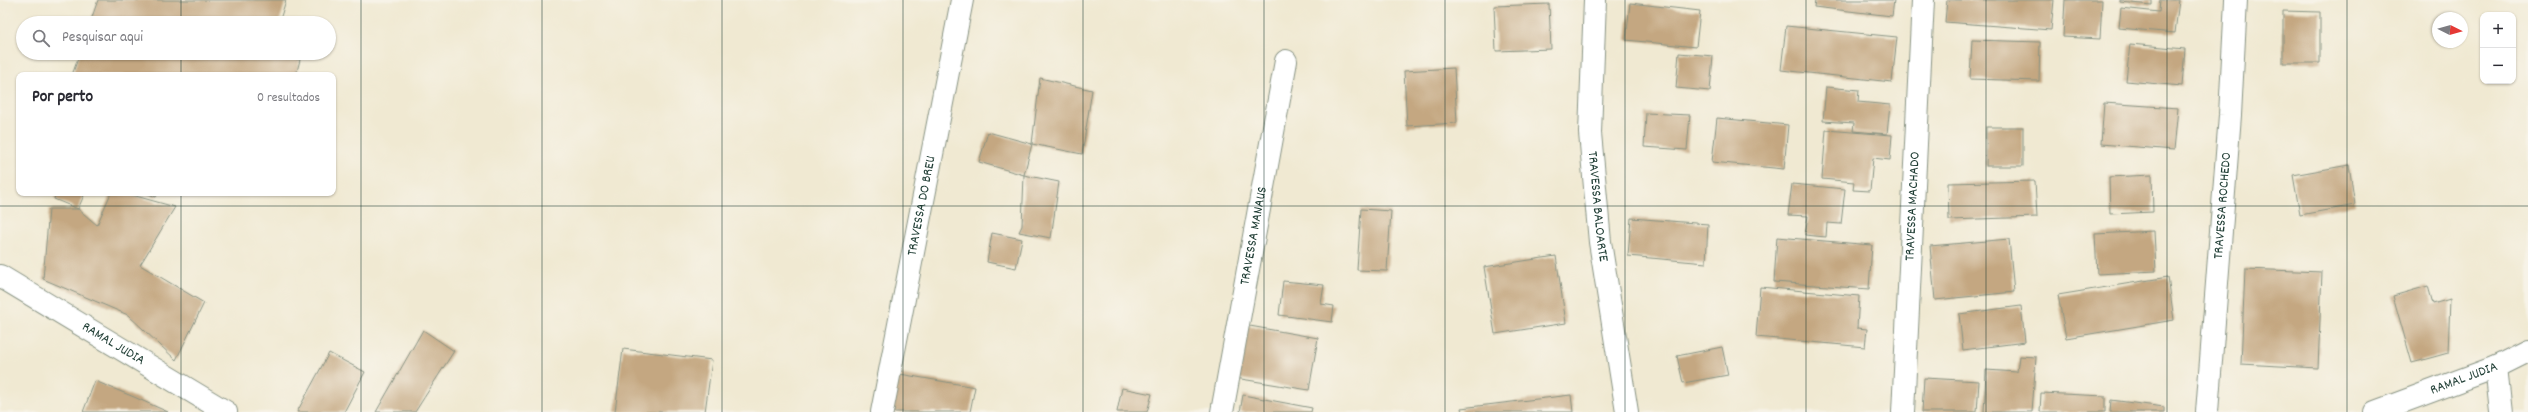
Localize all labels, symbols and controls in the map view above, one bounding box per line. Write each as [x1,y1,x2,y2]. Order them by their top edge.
north arrow [2432,12,2468,48]
map controls [2480,12,2516,84]
button: + [2480,12,2516,48]
search box [16,16,336,60]
icon: search [30,27,52,49]
text: Pesquisar aqui [62,27,143,49]
button: − [2480,48,2516,84]
text: Por perto [32,86,93,110]
text: 0 resultados [257,89,320,108]
street label: TRAVESSA BALOARTE [1582,150,1613,264]
street label: TRAVESSA MACHADO [1900,151,1926,261]
street label: TRAVESSA ROCHEDO [2209,151,2237,260]
street label: TRAVESSA DO BREU [903,154,942,258]
street label: TRAVESSA MANAUS [1235,185,1273,287]
street label: RAMAL JUDIA [78,317,149,371]
street label: RAMAL JUDIA [2428,357,2501,401]

